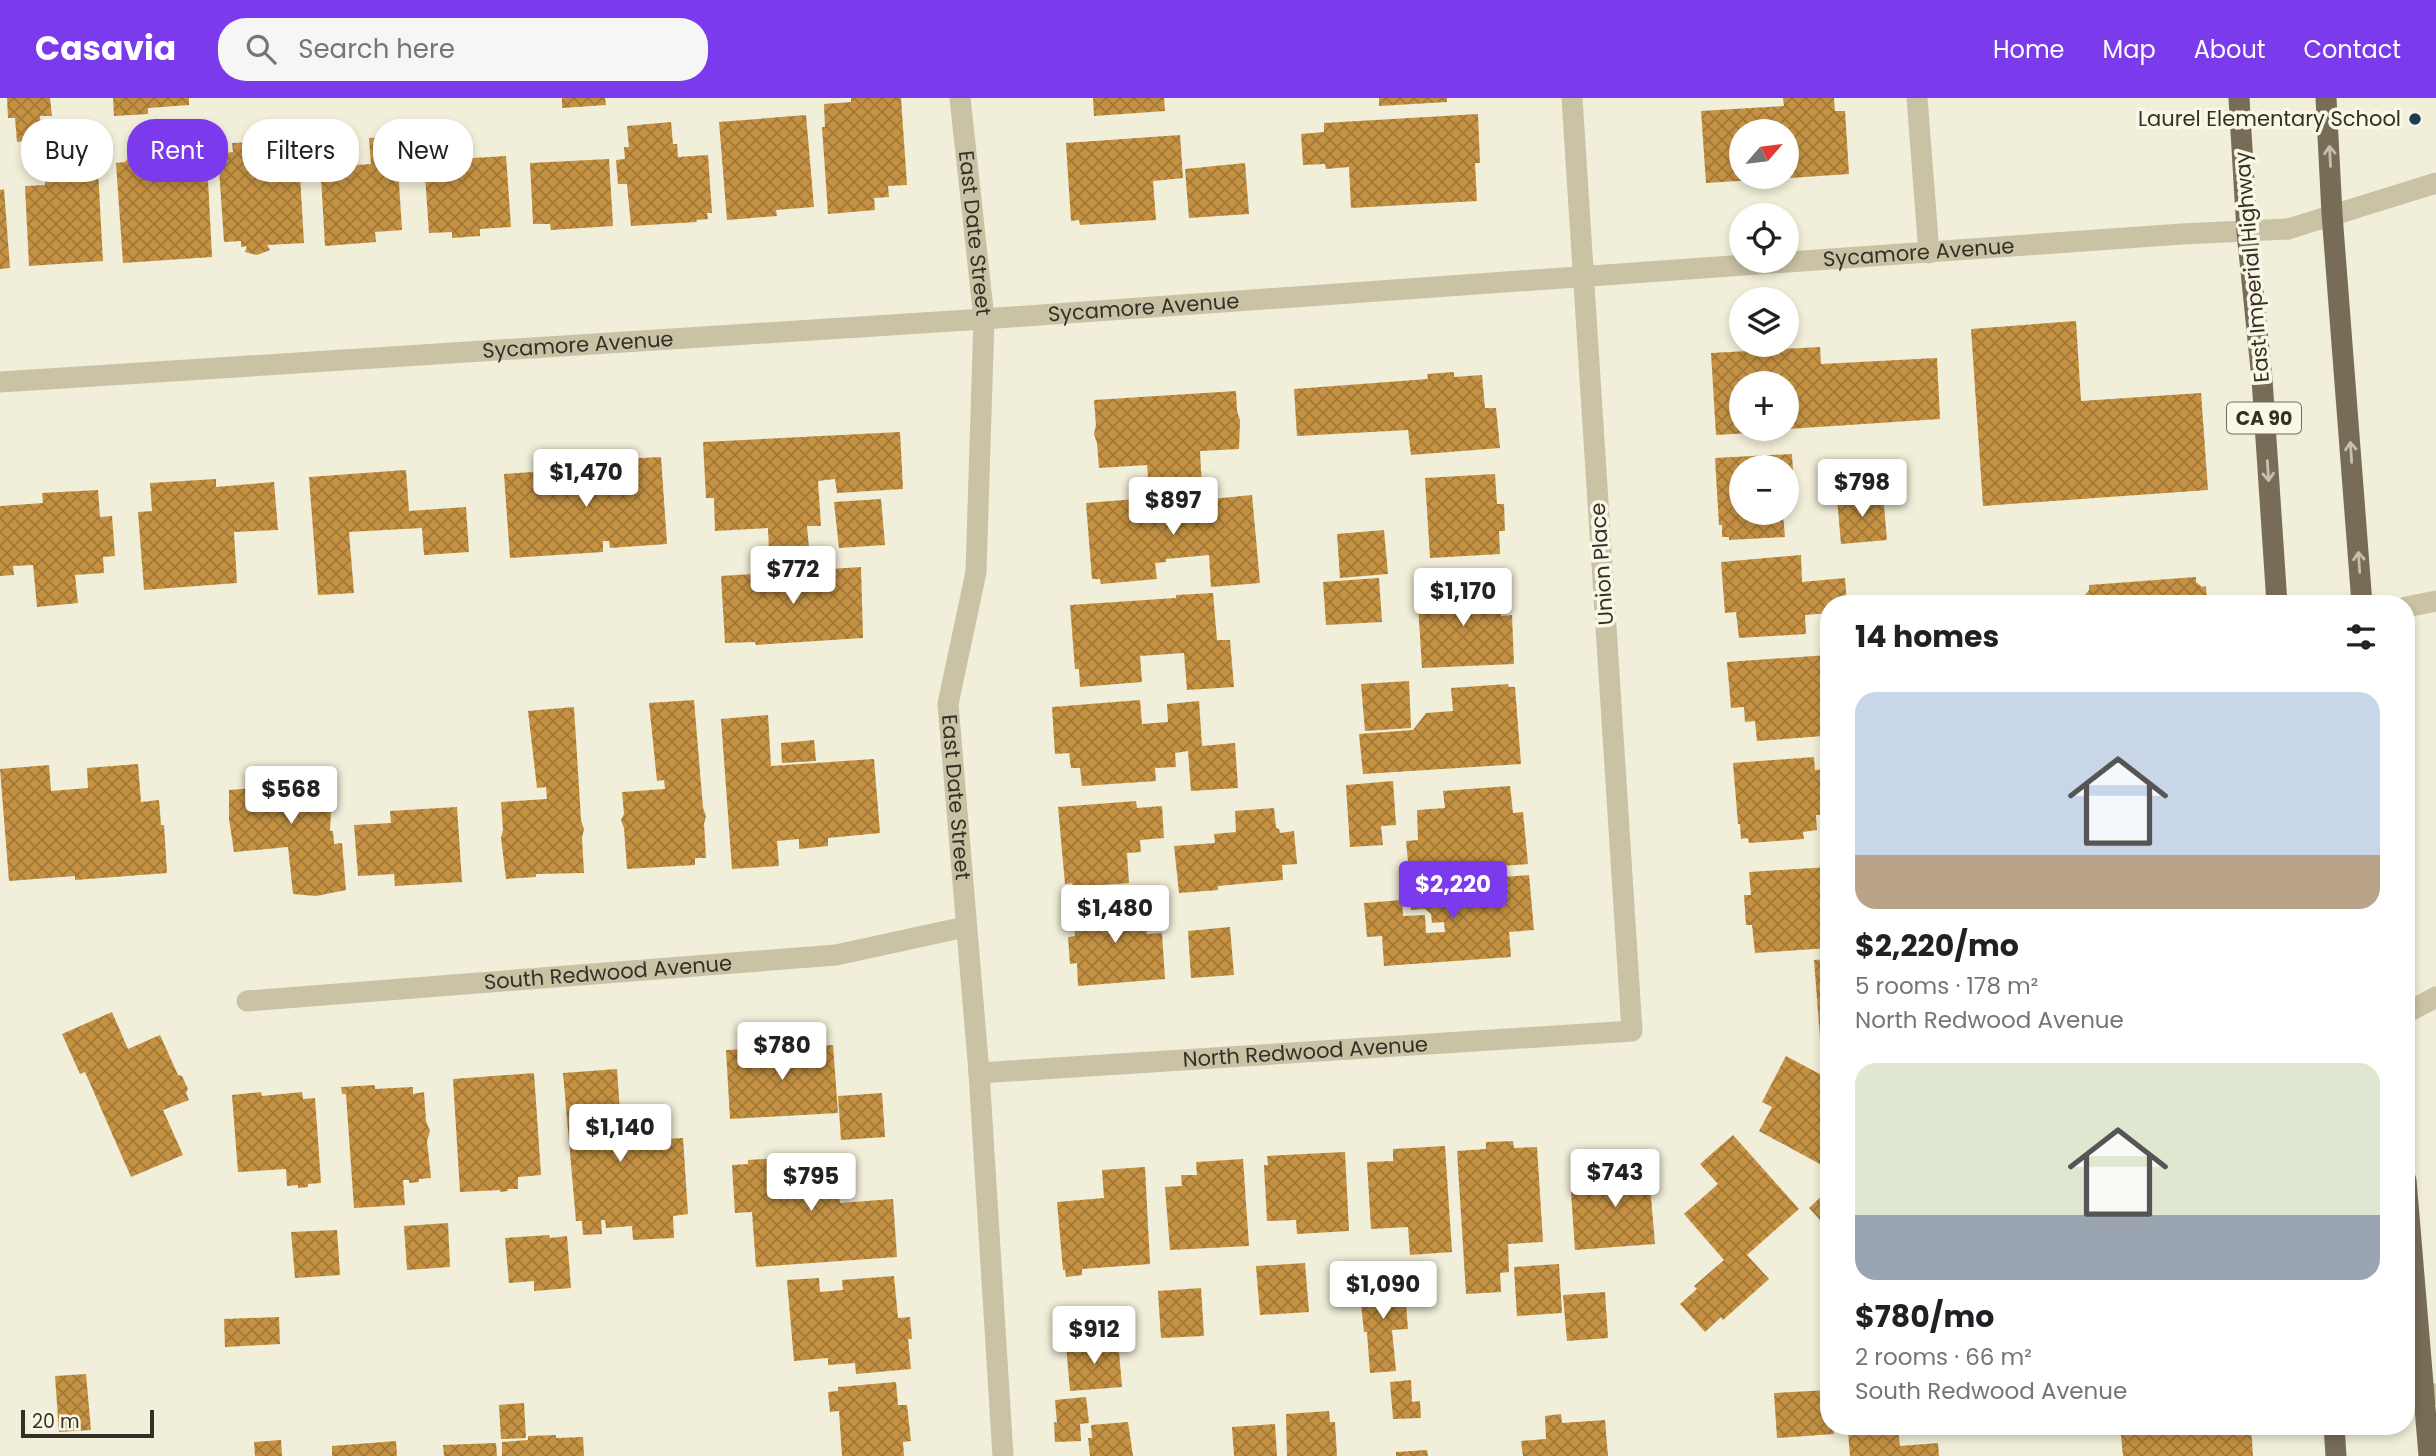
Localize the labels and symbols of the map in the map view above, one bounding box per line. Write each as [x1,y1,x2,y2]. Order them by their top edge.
place label: Laurel Elementary School [2138,104,2401,133]
marker: Laurel Elementary School [2407,111,2423,127]
north arrow [1729,119,1799,189]
one-way arrow [2323,145,2336,168]
street label: East Date Street [952,149,999,317]
street label: East Imperial Highway [2227,150,2276,384]
street label: Sycamore Avenue [1822,231,2015,273]
street label: Sycamore Avenue [1047,286,1240,328]
street label: Sycamore Avenue [481,324,674,365]
road number: CA 90 [2227,402,2301,434]
one-way arrow [2344,441,2357,464]
pin: $1,470 [529,450,643,509]
one-way arrow [2262,459,2275,482]
pin: $798 [1821,460,1903,519]
pin: $897 [1132,478,1214,537]
street label: Union Place [1583,502,1620,626]
pin: $772 [752,546,834,606]
one-way arrow [2352,551,2365,574]
pin: $1,170 [1406,568,1520,628]
street label: East Date Street [935,713,978,881]
pin: $568 [250,766,332,826]
pin: $2,220 [1396,862,1510,921]
pin: $1,480 [1058,886,1172,945]
street label: South Redwood Avenue [483,948,733,996]
pin: $780 [741,1023,823,1082]
street label: North Redwood Avenue [1182,1029,1429,1074]
pin: $1,140 [563,1104,677,1164]
pin: $743 [1574,1150,1656,1209]
pin: $795 [770,1154,852,1213]
pin: $1,090 [1326,1262,1440,1321]
pin: $912 [1053,1306,1135,1366]
scale bar [21,1407,154,1439]

